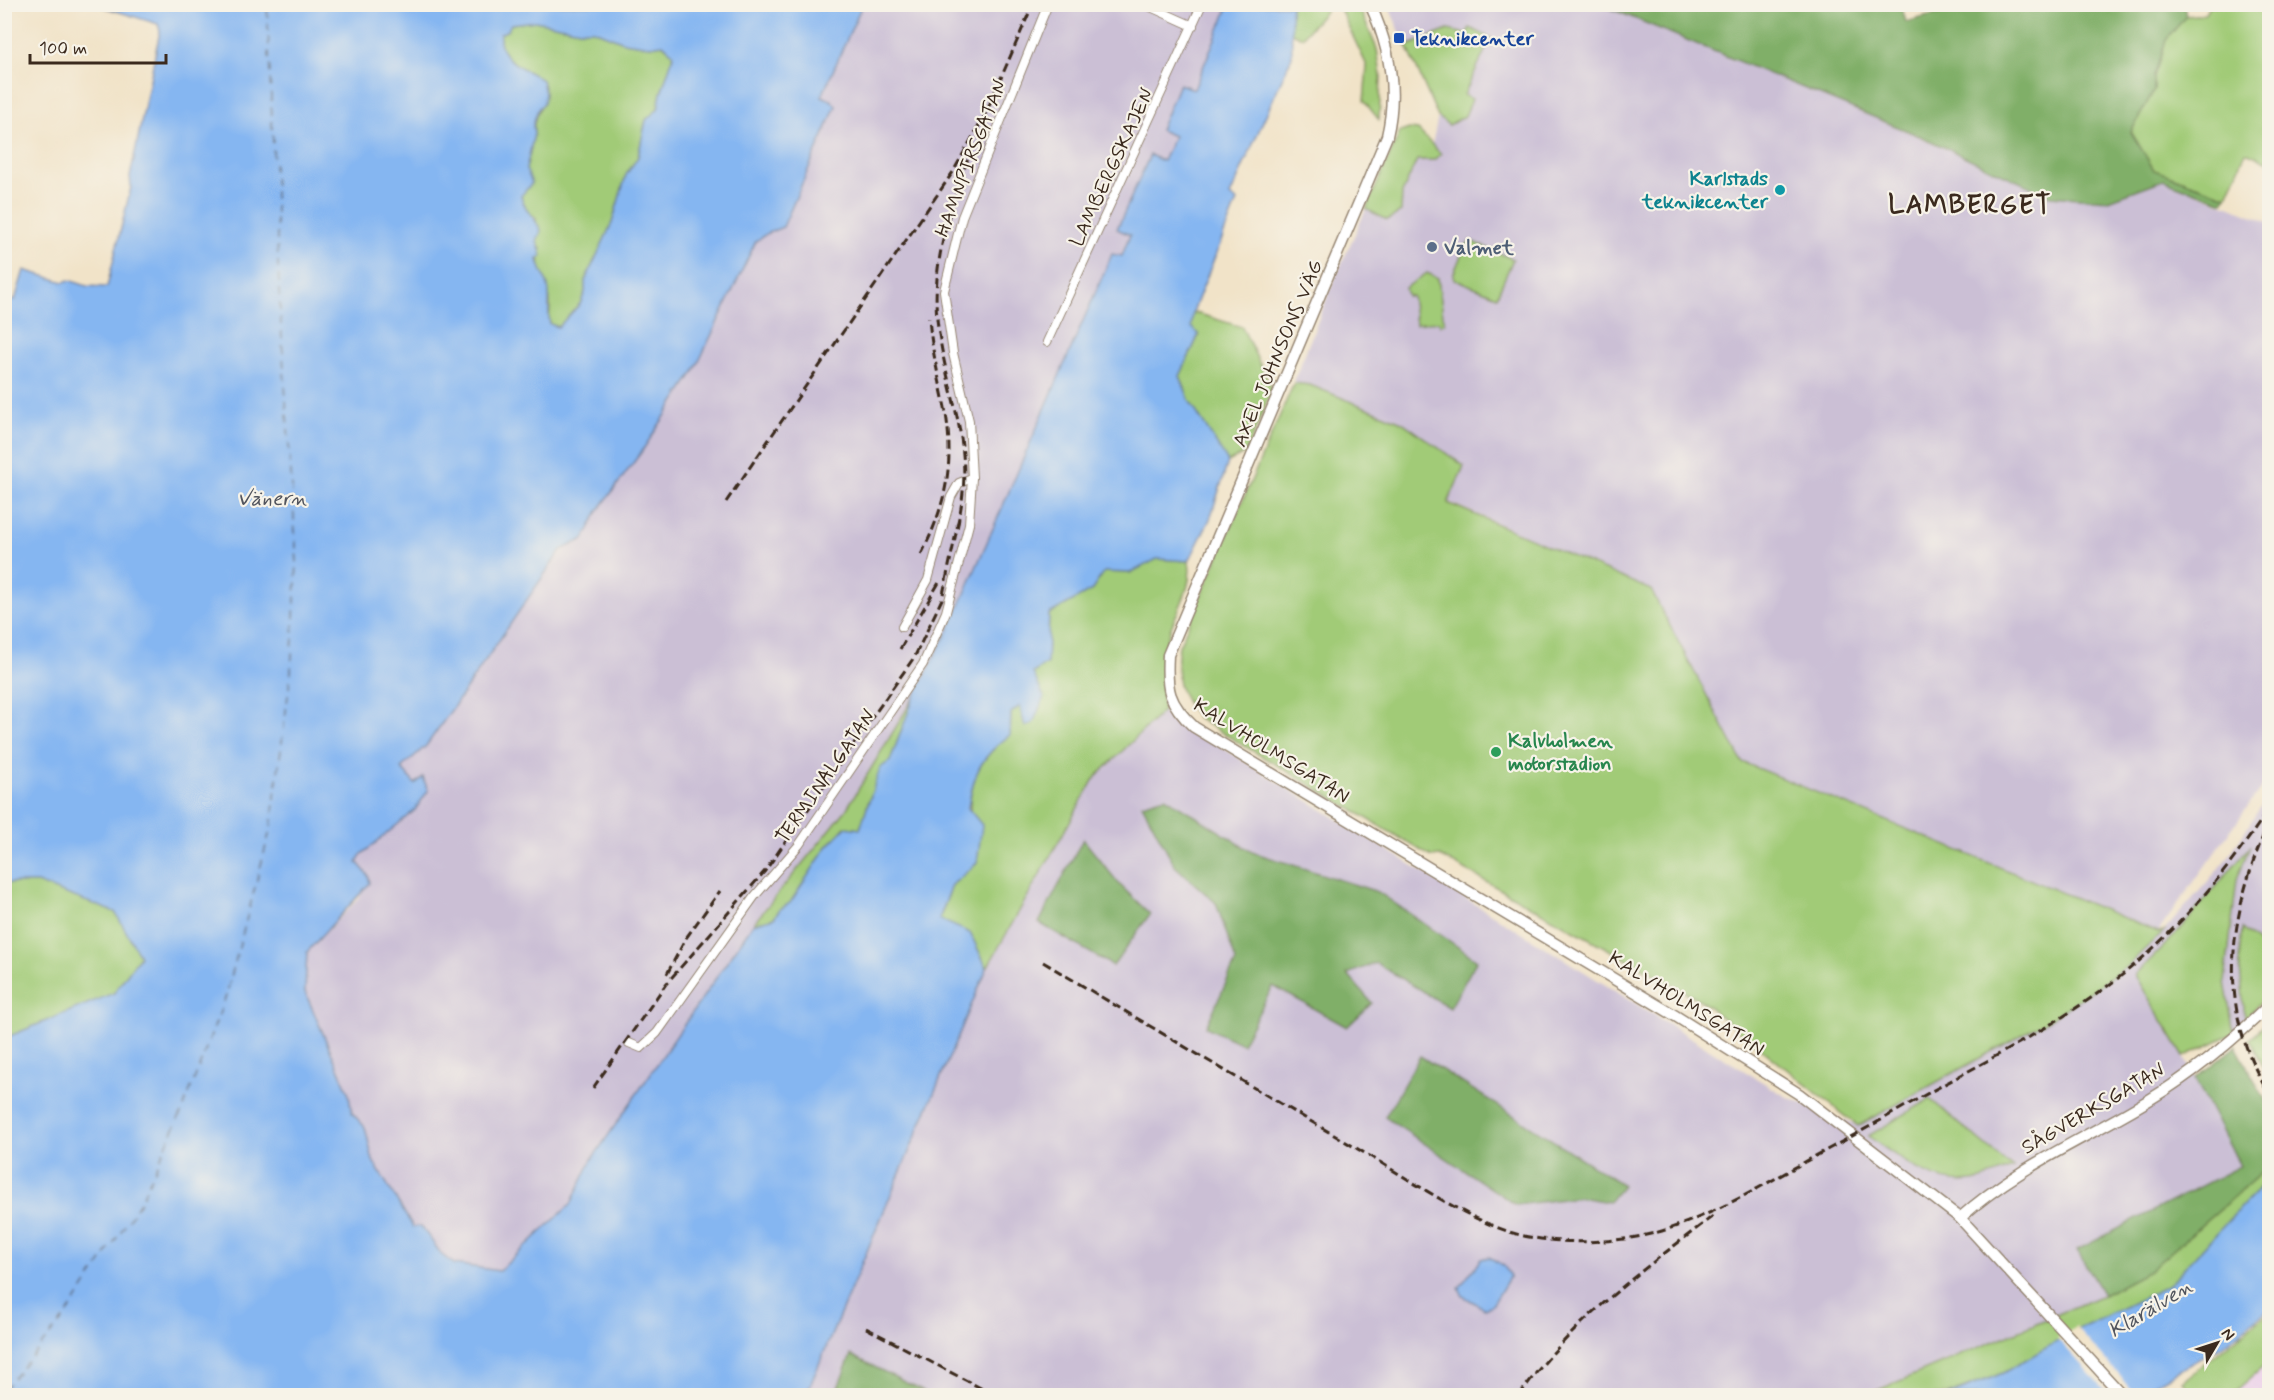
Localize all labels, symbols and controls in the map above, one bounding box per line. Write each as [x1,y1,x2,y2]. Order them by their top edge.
place label: Teknikcenter [1411,26,1534,53]
scale bar [30,27,166,65]
marker: Teknikcenter [1392,31,1406,45]
text: 100 m [39,37,87,61]
street label: HAMNPIRSGATAN [929,76,1014,241]
street label: LAMBERGSKAJEN [1064,84,1161,251]
place label: Karlstads teknikcenter [1641,166,1769,216]
marker: Karlstads teknikcenter [1773,183,1787,197]
district label: LAMBERGET [1888,189,2052,223]
place label: Valmet [1444,235,1515,262]
marker: Valmet [1425,240,1439,254]
street label: AXEL JOHNSONS VÄG [1227,256,1330,451]
water label: Vänern [237,485,307,513]
street label: KALVHOLMSGATAN [1188,692,1354,810]
street label: TERMINALGATAN [770,704,883,850]
place label: Kalvholmen motorstadion [1508,728,1613,778]
marker: Kalvholmen motorstadion [1489,745,1503,759]
street label: KALVHOLMSGATAN [1603,945,1769,1063]
street label: SÅGVERKSGATAN [2017,1057,2171,1161]
water label: Klarälven [2103,1272,2198,1345]
north arrow [2187,1313,2247,1373]
text: N [2216,1324,2239,1345]

